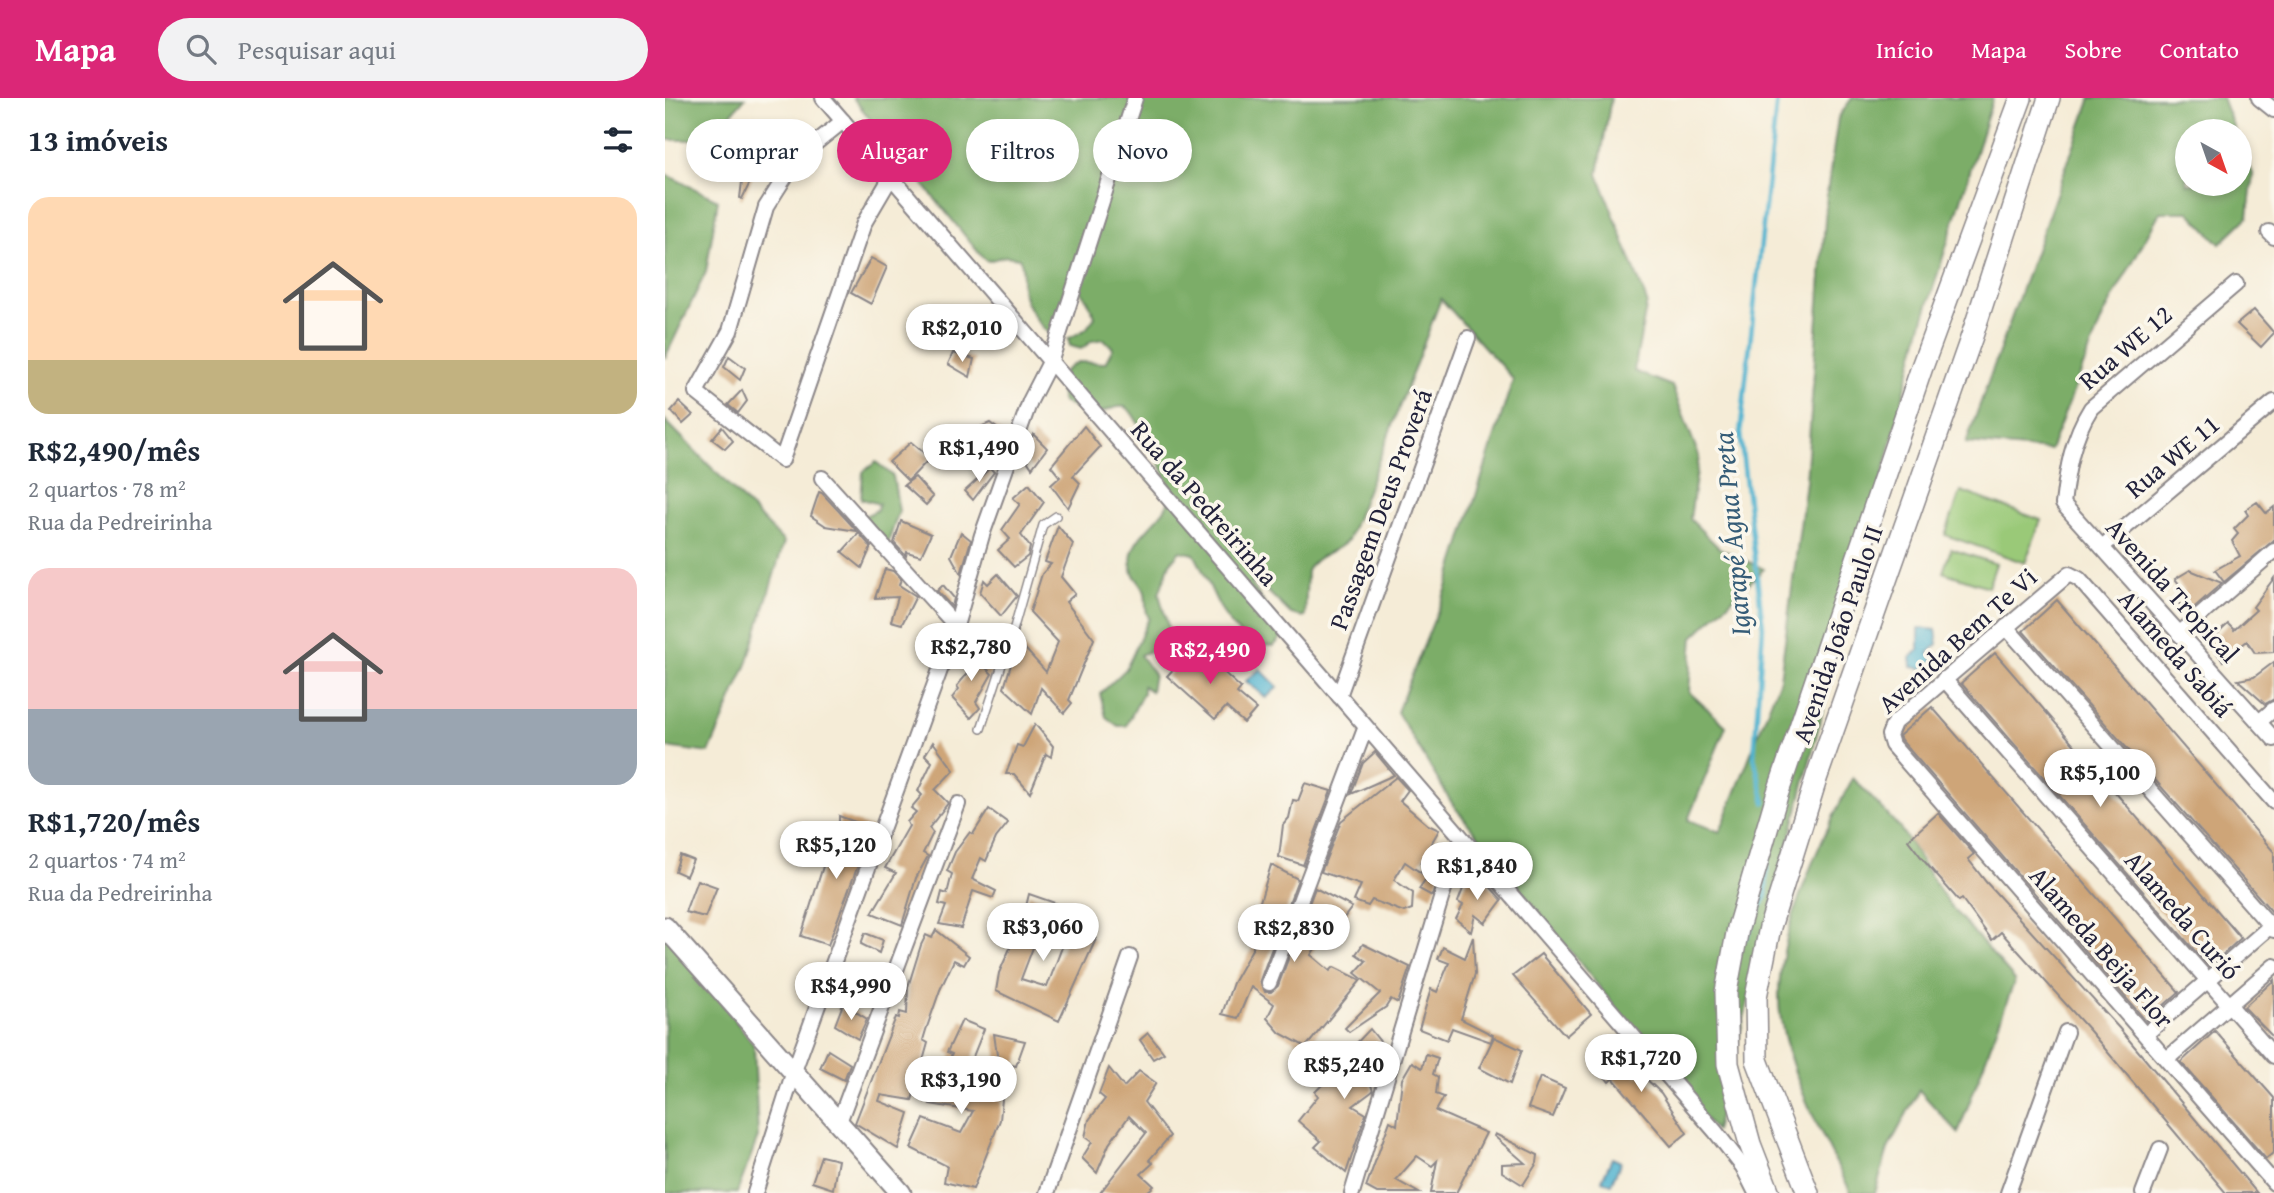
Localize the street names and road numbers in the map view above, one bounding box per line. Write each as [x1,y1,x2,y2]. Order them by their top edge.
street label: Rua WE 12 [2070,295,2180,399]
street label: Passagem Deus Proverá [1318,382,1442,635]
street label: Rua WE 11 [2116,405,2228,507]
street label: Rua da Pedreirinha [1122,412,1289,595]
street label: Avenida Tropical [2097,509,2249,671]
street label: Avenida João Paulo II [1781,520,1893,748]
street label: Avenida Bem Te Vi [1869,558,2045,722]
street label: Alameda Sabiá [2109,580,2243,726]
street label: Alameda Curió [2116,842,2250,988]
street label: Alameda Beija Flor [2020,857,2184,1037]

